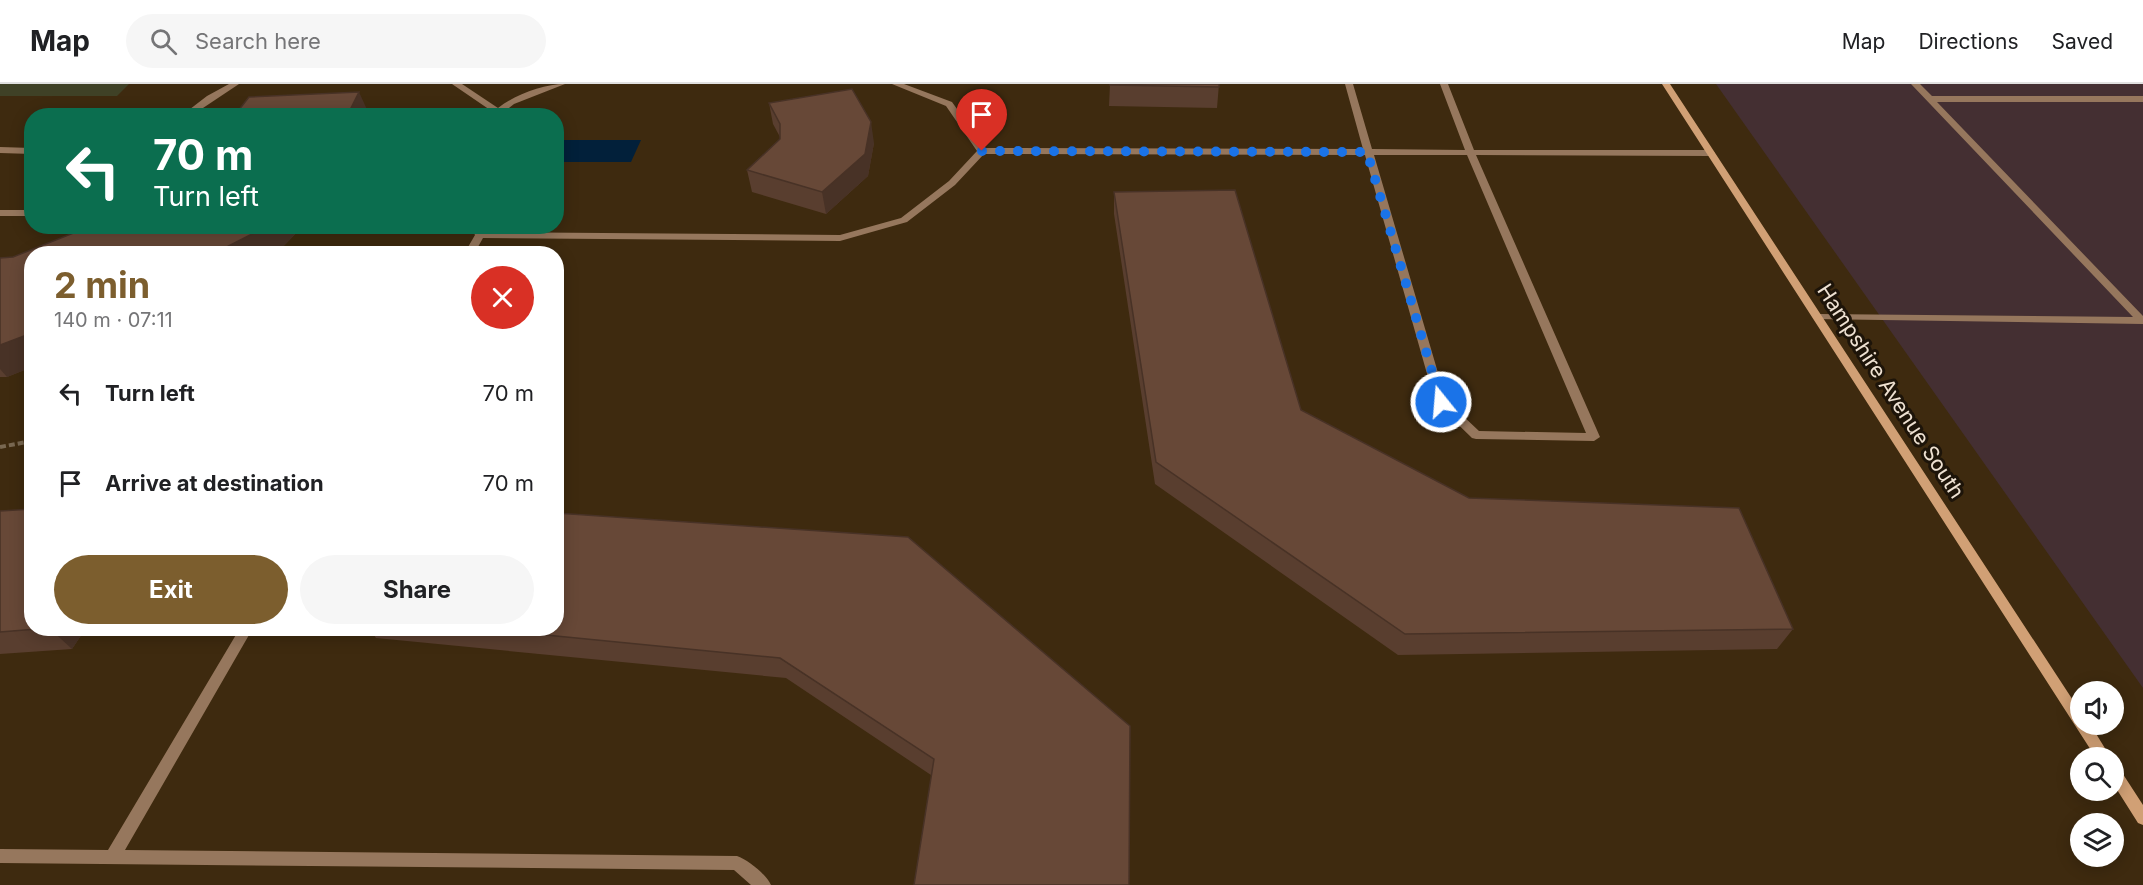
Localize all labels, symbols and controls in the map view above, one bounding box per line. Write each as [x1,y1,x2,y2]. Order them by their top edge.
search box [126,14,546,68]
text: Map [30,24,90,58]
icon: search [147,25,180,58]
text: Search here [195,28,321,54]
text: Map [1842,29,1885,54]
text: Directions [1918,29,2019,54]
text: Saved [2052,29,2113,54]
pin [956,89,1007,151]
icon: arrive [965,98,998,131]
text: 70 m [153,129,253,180]
icon: left [54,132,132,210]
text: Turn left [153,180,259,213]
text: 2 min [54,263,150,307]
button: close [471,266,534,329]
street label: Hampshire Avenue South [1812,279,1970,503]
text: 140 m · 07:11 [54,308,173,332]
position arrow [1409,370,1473,434]
icon: left [54,377,87,410]
text: Turn left [105,380,195,406]
text: 70 m [483,380,534,406]
icon: arrive [54,467,87,500]
text: Arrive at destination [105,470,324,496]
text: 70 m [483,470,534,496]
button: Exit [54,555,288,624]
button: Share [300,555,534,624]
map controls [2070,681,2124,867]
button: sound [2070,681,2124,735]
button: search [2070,747,2124,801]
button: layers [2070,813,2124,867]

